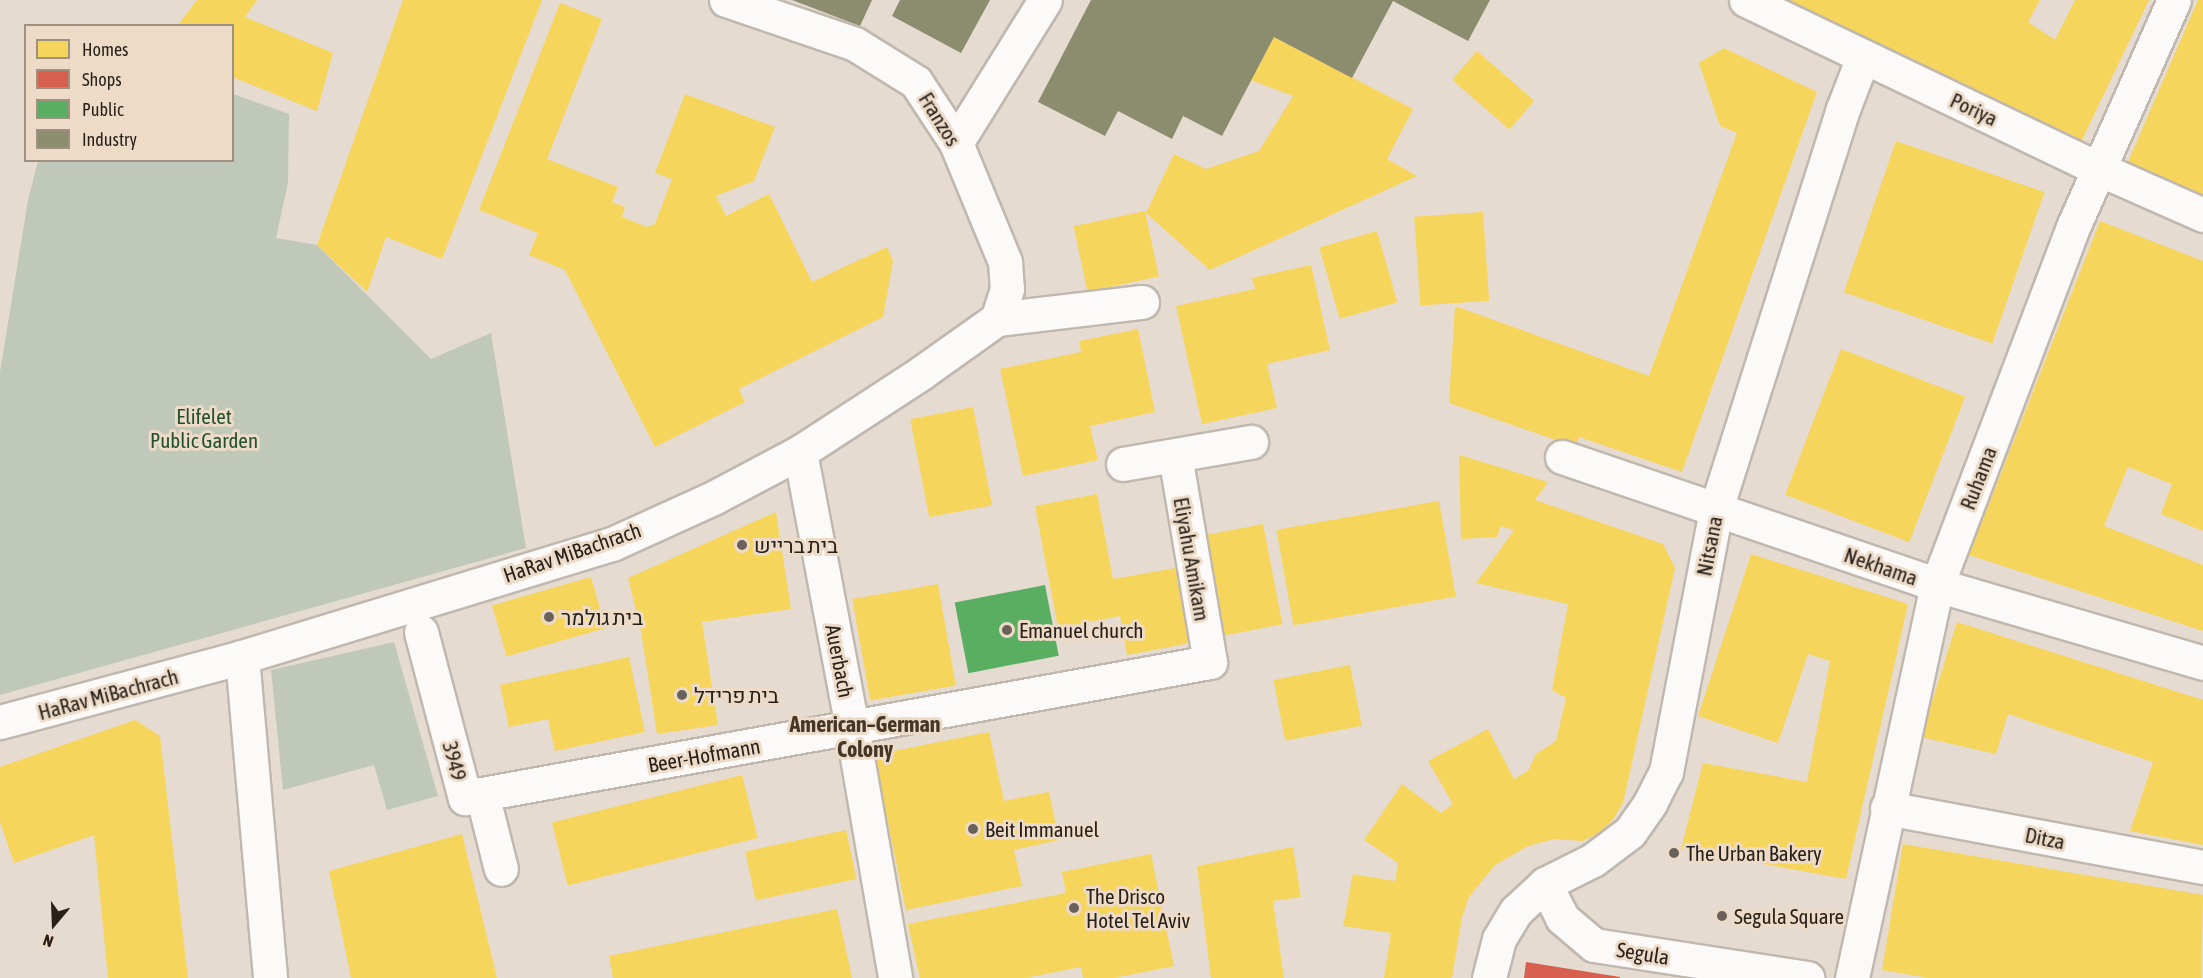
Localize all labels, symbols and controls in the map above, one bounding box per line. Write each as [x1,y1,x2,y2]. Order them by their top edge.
legend [24,24,234,162]
text: Homes [82,39,128,60]
text: Shops [82,69,122,90]
street label: Poriya [1946,87,2002,131]
street label: Franzos [914,88,966,150]
text: Public [82,99,124,120]
text: Industry [82,129,137,150]
park label: Elifelet Public Garden [150,403,258,453]
street label: Ruhama [1955,443,2001,513]
street label: Eliyahu Amikam [1169,495,1215,623]
street label: Nitsana [1691,514,1727,578]
street label: HaRav MiBachrach [500,517,644,587]
place label: בית ברייש [754,532,838,558]
marker: בית ברייש [735,538,749,552]
street label: Nekhama [1841,542,1921,590]
place label: בית גולמר [561,604,643,630]
marker: בית גולמר [542,610,556,624]
place label: Emanuel church [1019,617,1143,643]
street label: Auerbach [821,622,859,700]
marker: Emanuel church [1000,623,1014,637]
street label: HaRav MiBachrach [35,663,181,725]
place label: בית פרידל [694,682,779,708]
marker: בית פרידל [675,688,689,702]
district label: American–German Colony [790,711,940,762]
street label: Beer-Hofmann [646,733,762,777]
street label: 3949 [438,739,472,783]
place label: Beit Immanuel [985,816,1099,842]
marker: Beit Immanuel [966,822,980,836]
street label: Ditza [2023,822,2067,854]
place label: The Urban Bakery [1686,840,1822,866]
marker: The Urban Bakery [1667,846,1681,860]
place label: The Drisco Hotel Tel Aviv [1086,883,1190,933]
north arrow [24,894,84,954]
marker: The Drisco Hotel Tel Aviv [1067,901,1081,915]
place label: Segula Square [1734,903,1844,929]
marker: Segula Square [1715,909,1729,923]
text: N [41,931,56,951]
street label: Segula [1615,936,1671,970]

